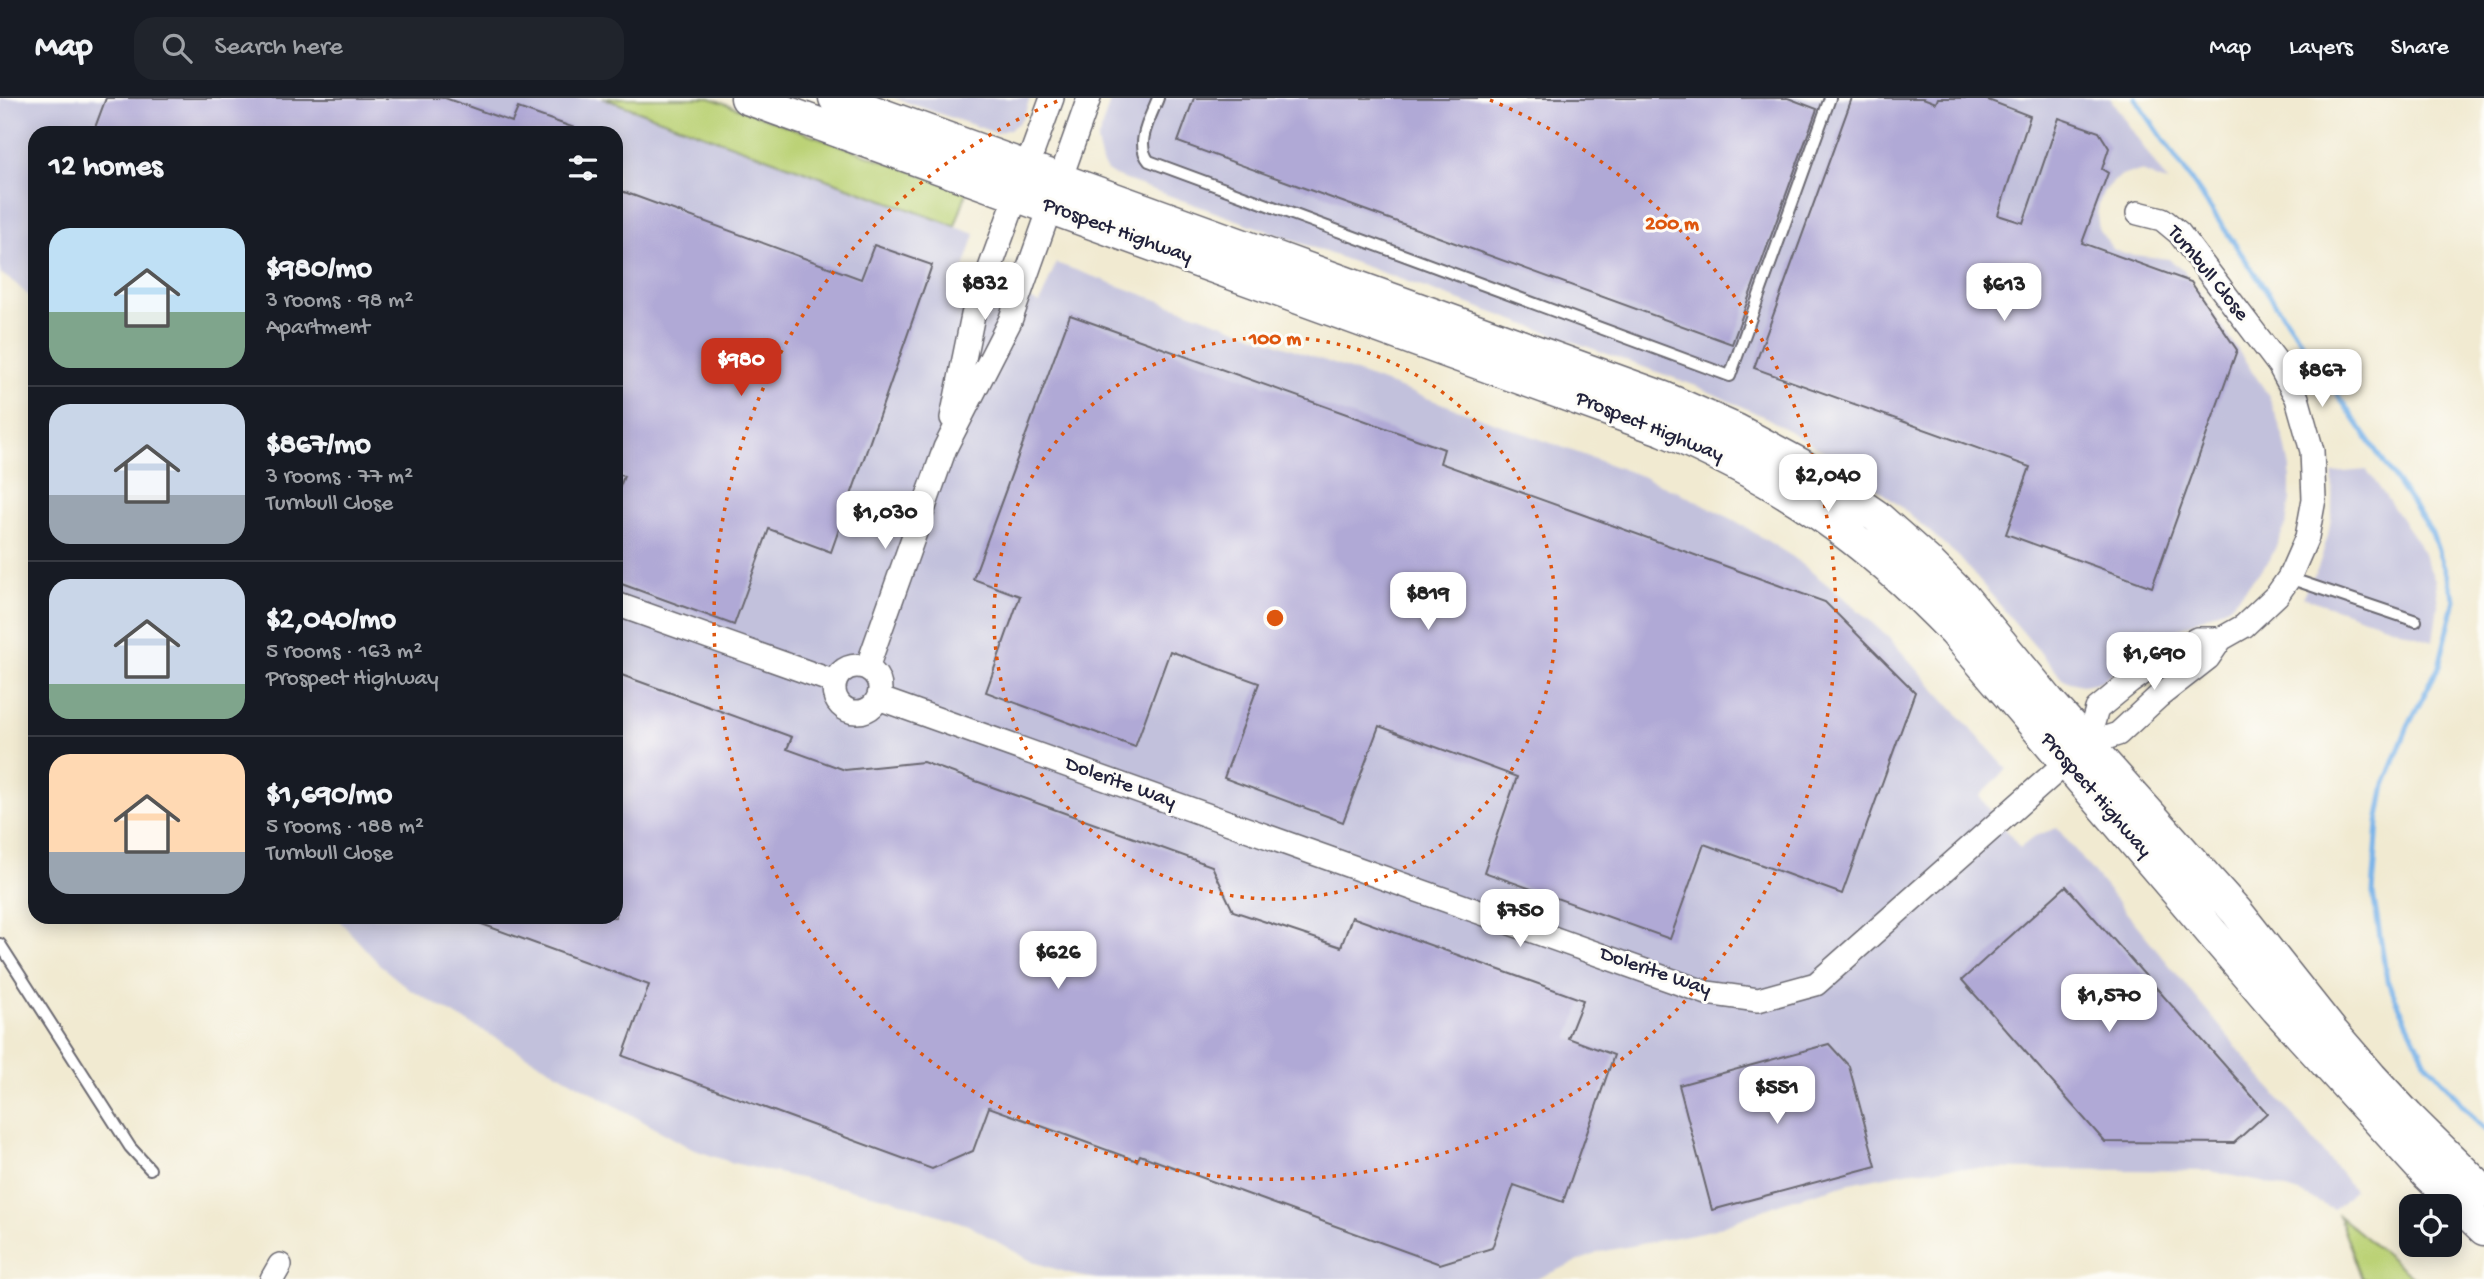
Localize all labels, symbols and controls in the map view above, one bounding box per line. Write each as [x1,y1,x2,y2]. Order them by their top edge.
search box [134,17,624,80]
text: Map [35,29,92,67]
icon: search [158,29,196,67]
text: Search here [214,33,343,64]
text: Map [2209,34,2251,63]
text: Layers [2289,34,2353,63]
text: Share [2391,34,2449,63]
icon: filters [564,149,602,187]
text: 12 homes [49,151,162,186]
street label: Prospect Highway [1038,193,1195,271]
text: 200 m [1645,213,1699,238]
street label: Turnbull Close [2160,220,2254,328]
text: $980/mo [266,253,372,288]
icon: home [105,256,189,340]
pin: $832 [944,262,1026,322]
pin: $613 [1963,264,2045,323]
text: $832 [962,271,1008,298]
text: $613 [1982,272,2026,299]
text: 3 rooms · 98 m² [266,288,413,315]
text: Apartment [266,315,370,342]
text: 100 m [1248,328,1301,353]
pin: $980 [700,338,782,398]
text: $980 [717,347,765,374]
pin: $867 [2281,350,2363,409]
text: $867 [2299,358,2345,385]
street label: Prospect Highway [1570,387,1727,469]
text: $867/mo [266,429,371,464]
icon: home [105,432,189,516]
pin: $2,040 [1771,454,1885,514]
text: $2,040 [1795,463,1861,490]
text: 3 rooms · 77 m² [266,464,413,491]
text: Turnbull Close [266,491,393,518]
pin: $1,030 [828,491,942,551]
text: $1,030 [853,500,917,527]
pin: $819 [1387,573,1469,632]
text: $819 [1406,581,1450,608]
text: $2,040/mo [266,604,396,639]
centre of rings [1263,606,1287,630]
icon: home [105,607,189,691]
pin: $1,690 [2097,632,2211,692]
text: 5 rooms · 163 m² [266,639,422,666]
text: $1,690 [2122,641,2186,668]
text: Prospect Highway [266,666,439,693]
street label: Prospect Highway [2033,728,2156,864]
street label: Dolerite Way [1059,752,1179,816]
text: $1,690/mo [266,779,392,814]
icon: home [105,782,189,866]
text: 5 rooms · 188 m² [266,814,424,841]
text: Turnbull Close [266,841,393,868]
pin: $750 [1479,890,1561,949]
text: $750 [1496,898,1544,925]
pin: $626 [1017,932,1099,991]
text: $626 [1036,940,1080,967]
street label: Dolerite Way [1594,942,1714,1004]
pin: $1,570 [2052,974,2166,1034]
text: $1,570 [2077,983,2141,1010]
pin: $551 [1736,1066,1818,1126]
text: $551 [1755,1075,1799,1102]
map controls [2399,1194,2462,1257]
button: locate [2399,1194,2462,1257]

